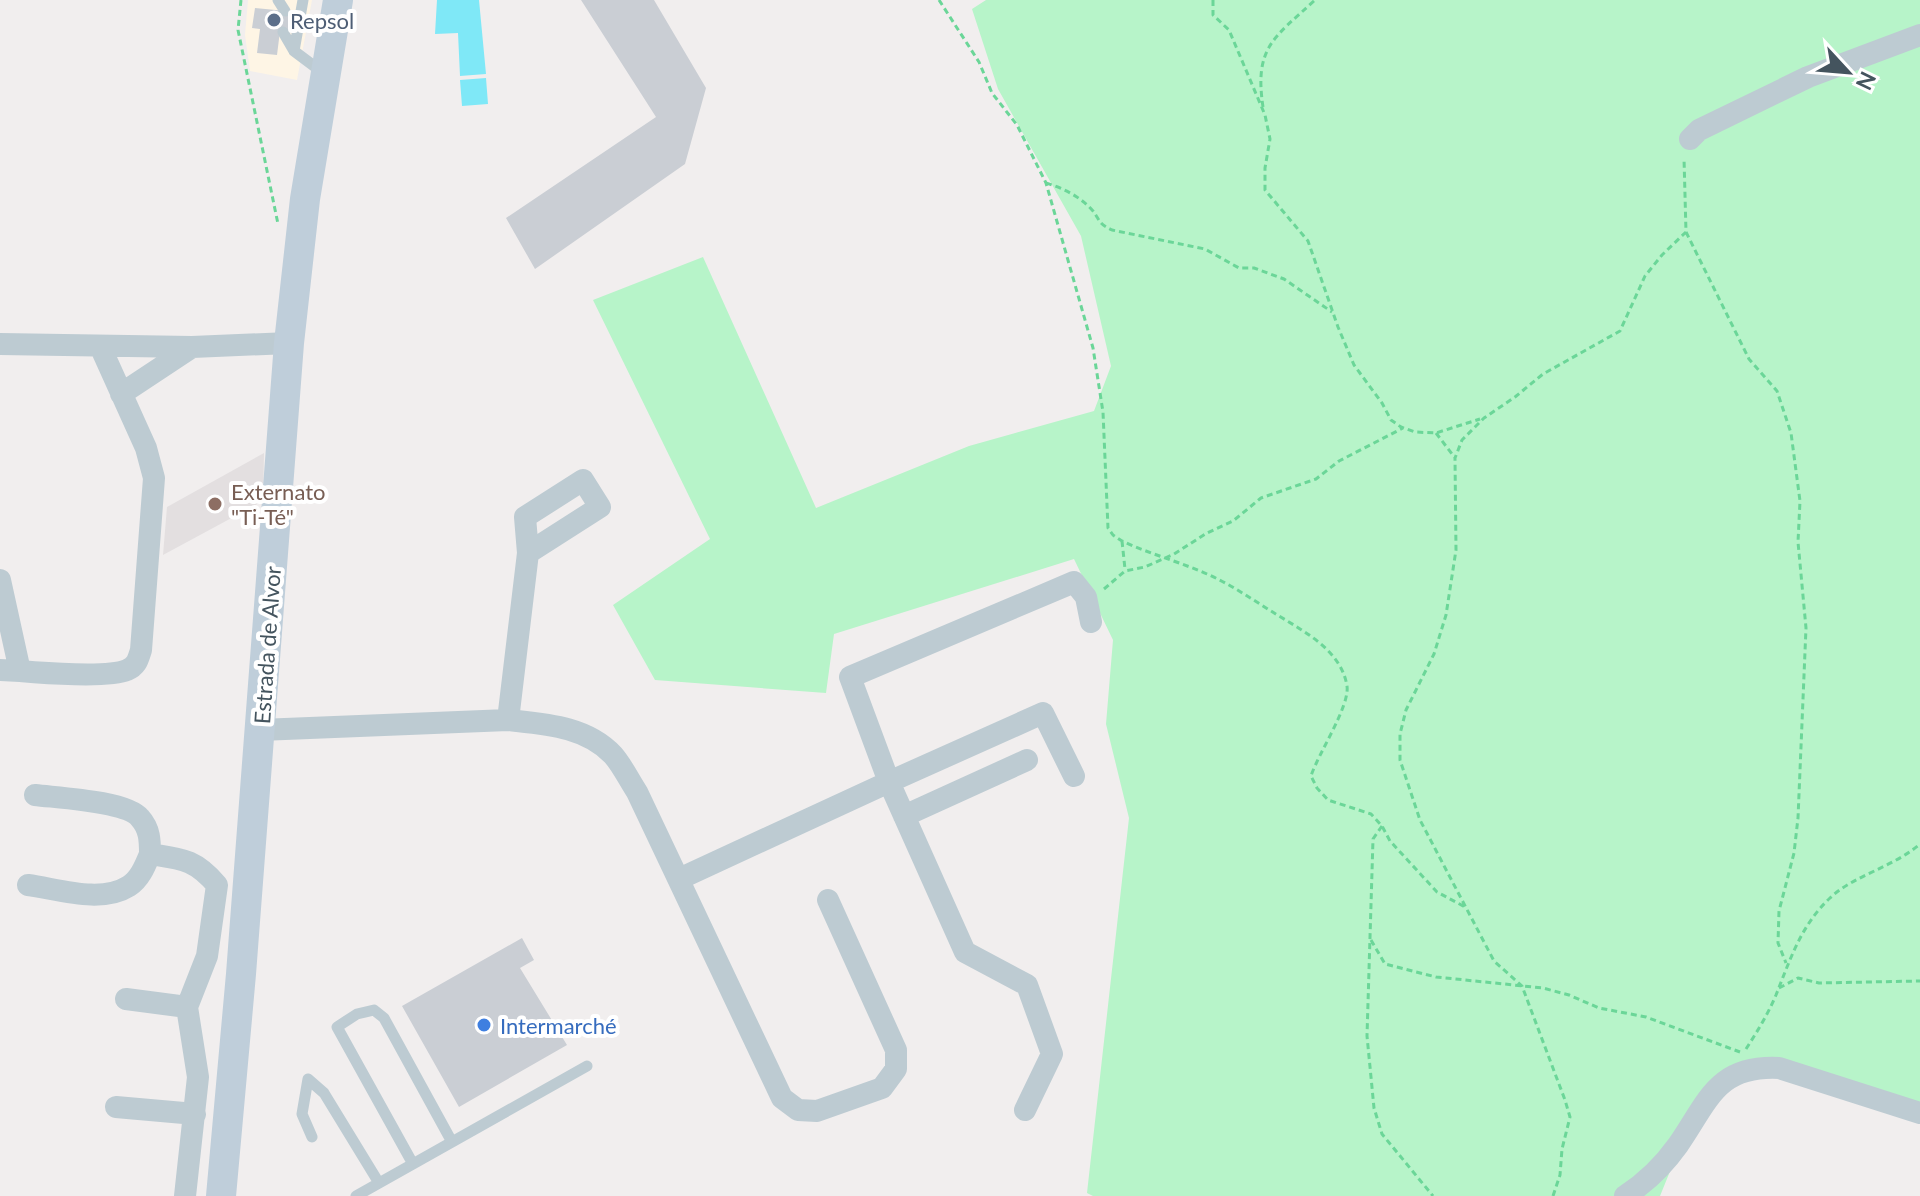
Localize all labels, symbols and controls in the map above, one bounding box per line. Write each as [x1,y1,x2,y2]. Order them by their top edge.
place label: Repsol [290,7,354,34]
marker: Repsol [265,11,283,29]
north arrow [1808,32,1888,112]
text: N [1851,67,1882,95]
place label: Externato "Ti-Té" [231,478,326,530]
marker: Externato "Ti-Té" [206,495,224,513]
street label: Estrada de Alvor [248,565,286,725]
place label: Intermarché [500,1012,617,1039]
marker: Intermarché [475,1016,493,1034]

